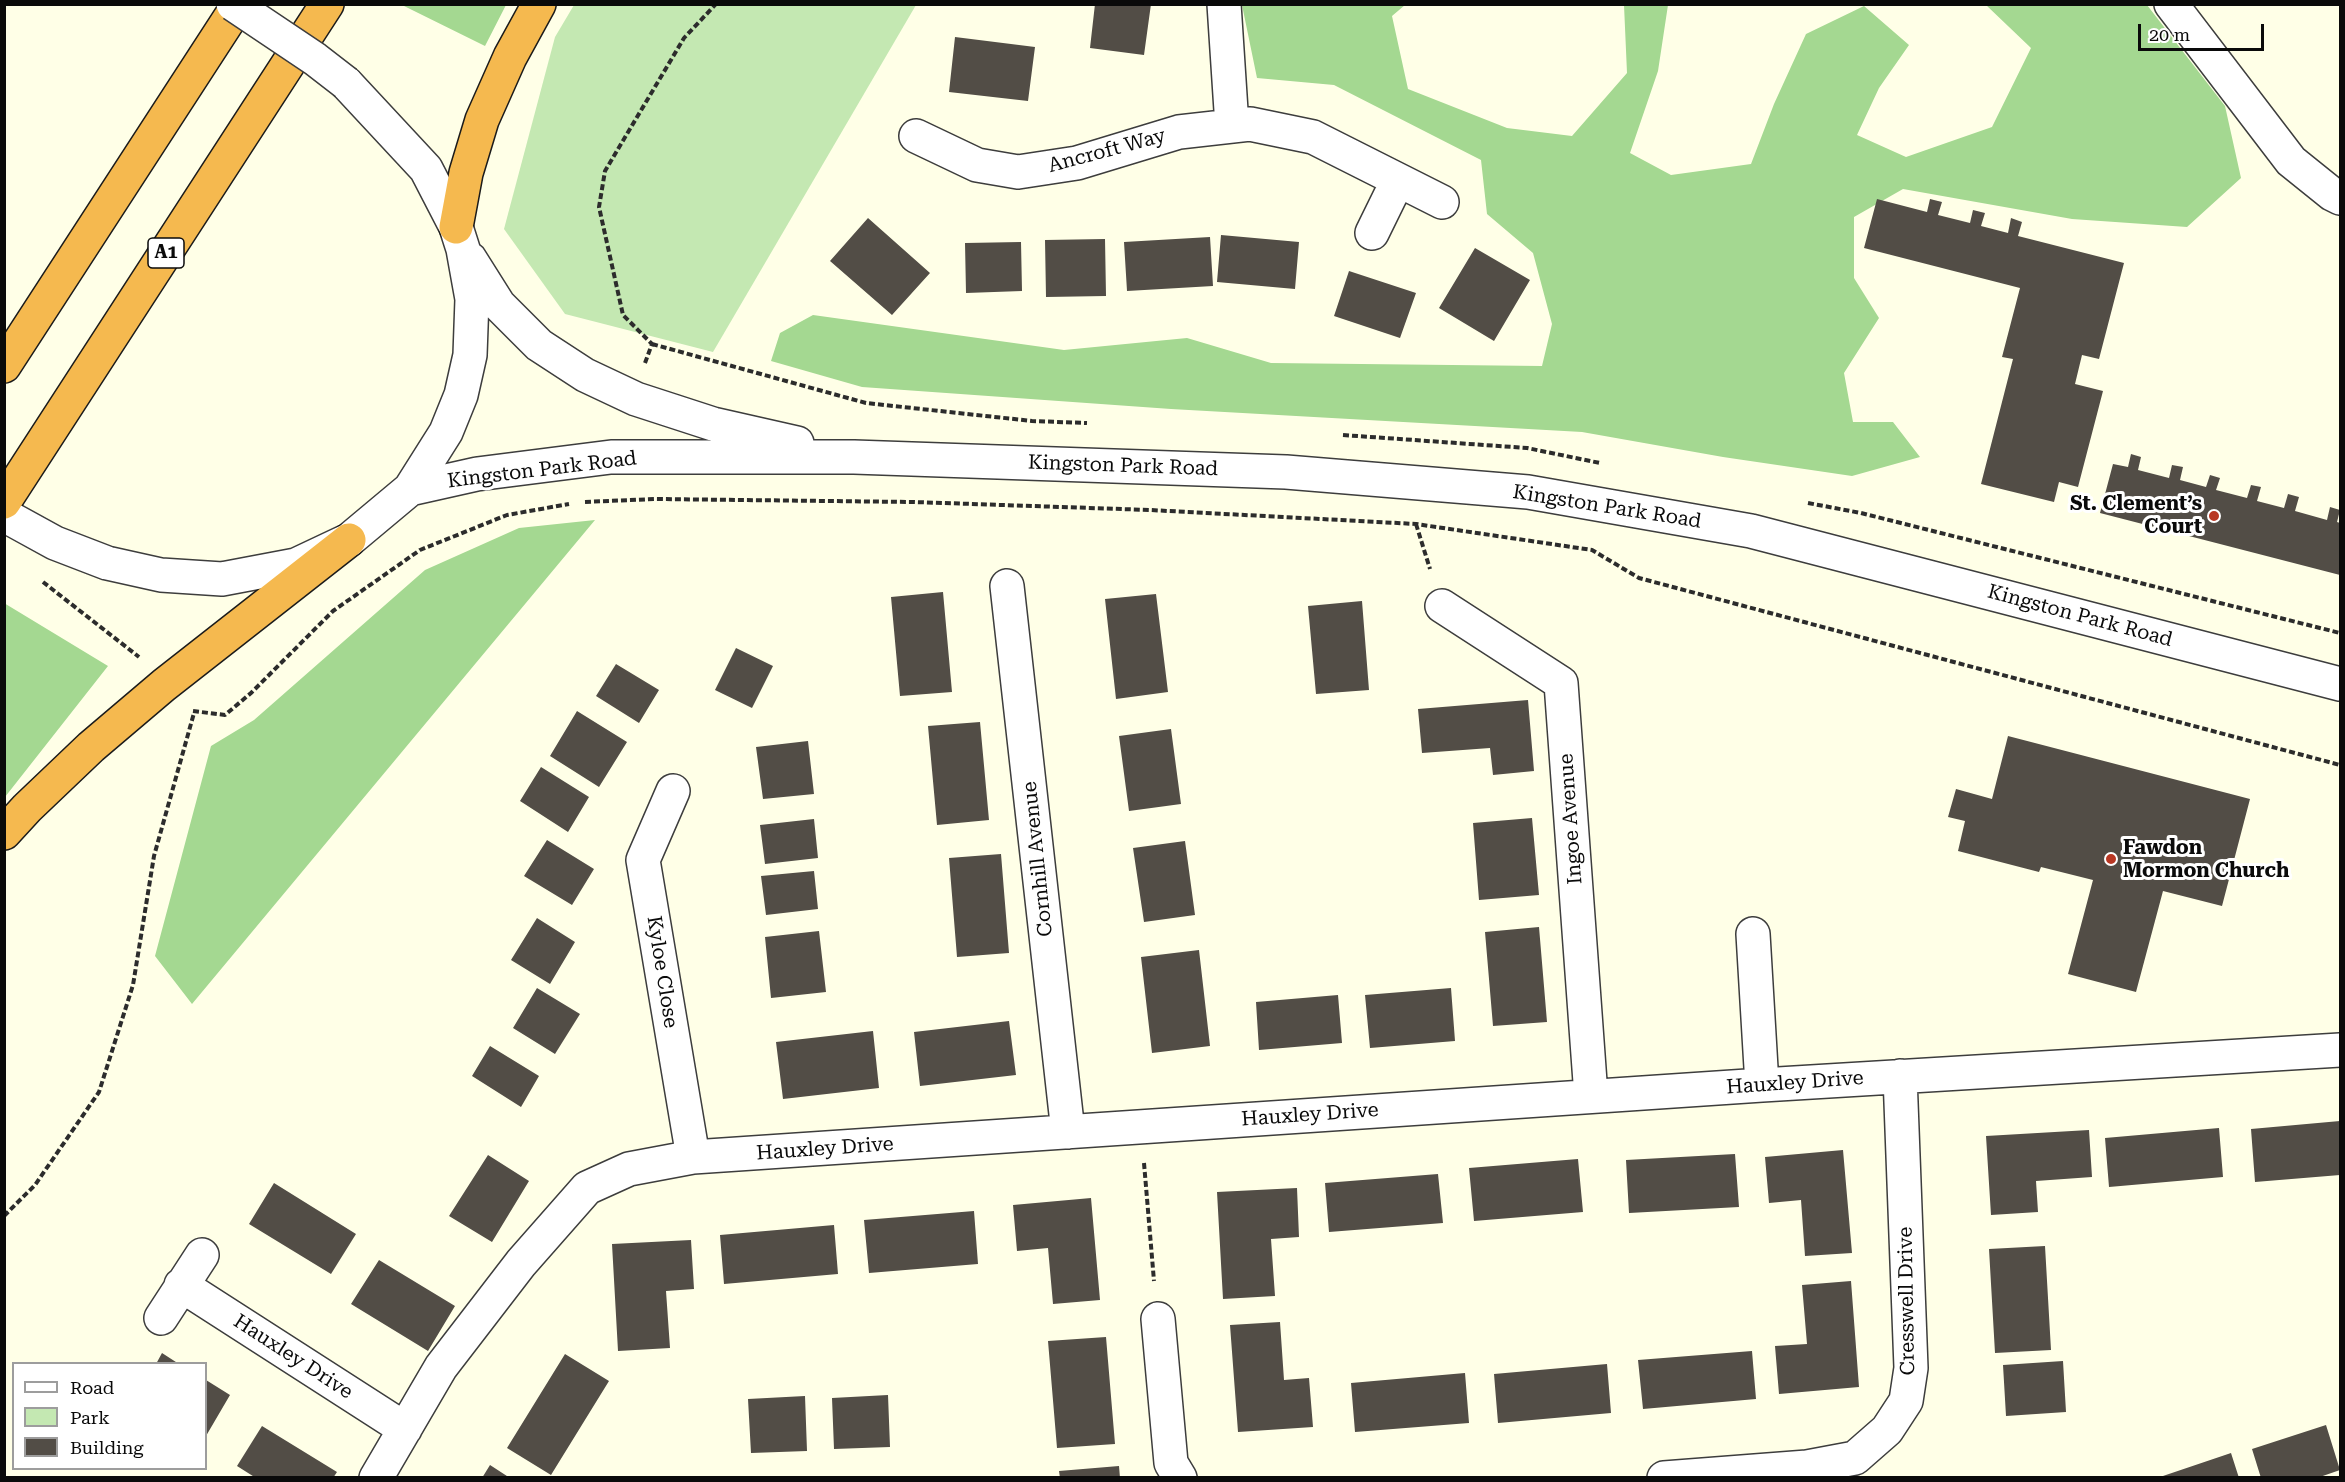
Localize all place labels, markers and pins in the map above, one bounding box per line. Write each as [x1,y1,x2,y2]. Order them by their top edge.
place label: St. Clement’s Court [2070,492,2202,539]
marker: St. Clement’s Court [2207,509,2221,523]
place label: Fawdon Mormon Church [2123,836,2289,883]
marker: Fawdon Mormon Church [2104,852,2118,866]

